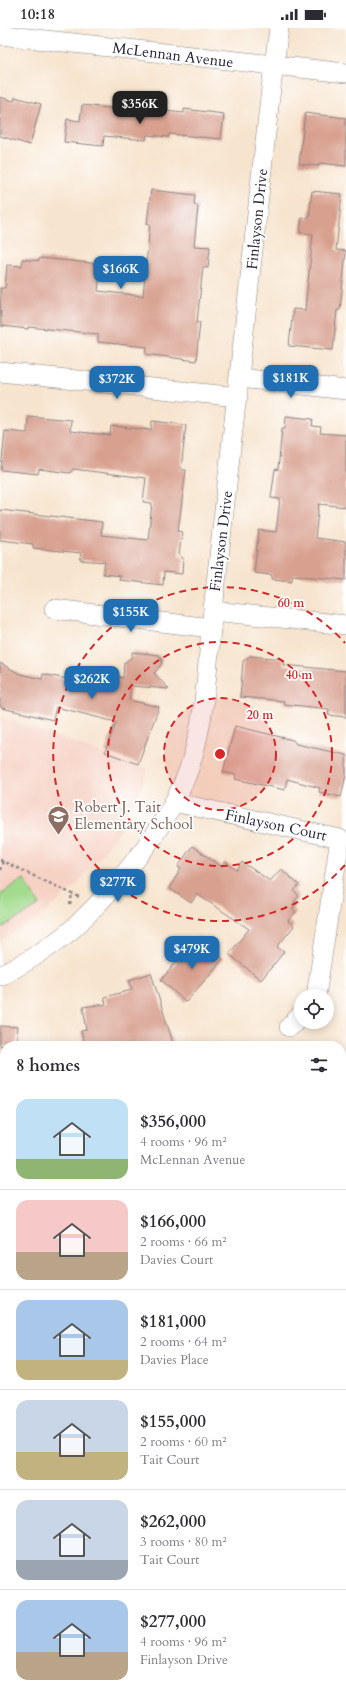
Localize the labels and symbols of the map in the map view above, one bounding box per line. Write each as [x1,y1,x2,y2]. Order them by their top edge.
street label: McLennan Avenue [111,38,235,72]
pin: $356K [112,91,168,125]
street label: Finlayson Drive [242,167,272,271]
pin: $166K [93,256,149,290]
pin: $181K [263,365,319,399]
pin: $372K [89,366,145,400]
street label: Finlayson Drive [205,489,237,593]
text: 60 m [278,595,305,611]
pin: $155K [103,599,159,633]
pin: $262K [64,666,120,700]
text: 40 m [286,667,313,683]
text: 20 m [247,707,274,723]
centre of rings [213,747,227,761]
place label: Robert J. Tait Elementary School [74,797,193,834]
school or university icon: Robert J. Tait Elementary School [45,803,71,836]
street label: Finlayson Court [223,804,329,846]
pin: $277K [90,869,146,903]
pin: $479K [164,936,220,970]

